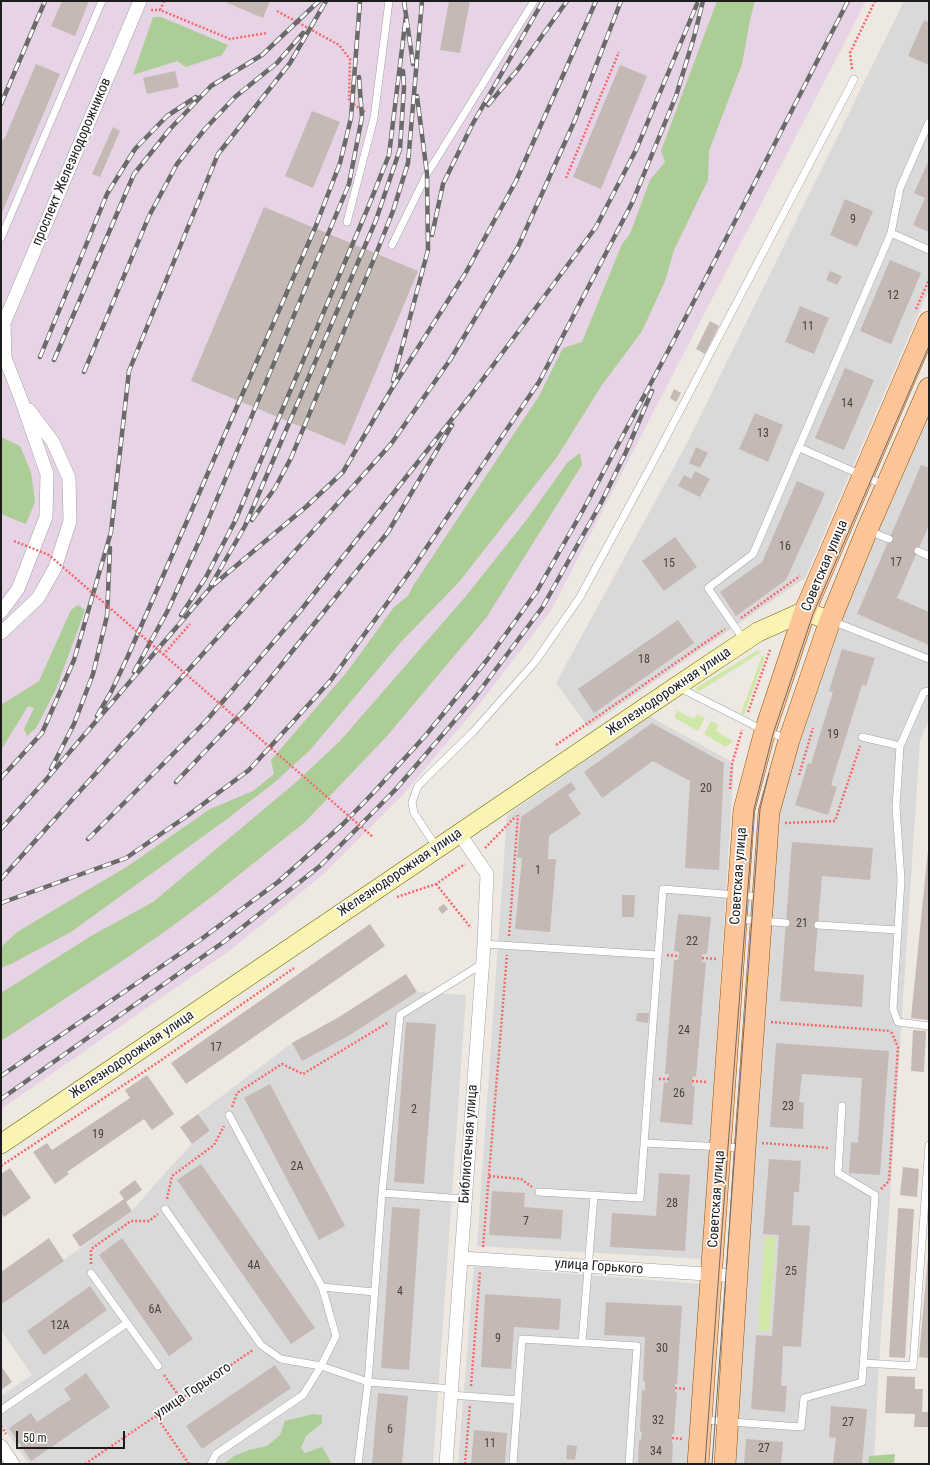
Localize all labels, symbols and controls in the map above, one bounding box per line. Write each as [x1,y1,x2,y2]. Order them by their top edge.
street label: проспект Железнодорожников [29,76,115,248]
house number: 9 [850,213,856,227]
house number: 12 [887,289,899,303]
house number: 11 [802,320,814,334]
house number: 14 [841,397,853,411]
house number: 13 [757,427,769,441]
street label: Советская улица [798,518,852,614]
house number: 16 [779,540,791,554]
house number: 17 [890,556,902,570]
house number: 15 [663,557,675,571]
street label: Железнодорожная улица [604,644,734,740]
house number: 18 [638,653,650,667]
house number: 19 [827,728,839,742]
house number: 20 [700,782,712,796]
street label: Железнодорожная улица [335,825,465,921]
street label: Советская улица [727,827,751,925]
house number: 1 [535,864,541,878]
house number: 21 [796,917,808,931]
house number: 22 [686,935,698,949]
street label: Железнодорожная улица [67,1007,197,1103]
house number: 24 [678,1024,690,1038]
house number: 17 [210,1041,222,1055]
street label: Библиотечная улица [456,1084,482,1204]
house number: 26 [673,1087,685,1101]
house number: 23 [782,1100,794,1114]
house number: 2 [411,1103,417,1117]
house number: 19 [92,1128,104,1142]
street label: Советская улица [705,1150,729,1248]
house number: 2А [291,1160,303,1174]
house number: 28 [666,1197,678,1211]
house number: 7 [523,1215,529,1229]
street label: улица Горького [554,1256,644,1278]
house number: 4А [248,1259,260,1273]
house number: 25 [785,1265,797,1279]
house number: 4 [397,1285,403,1299]
house number: 6А [149,1303,161,1317]
house number: 12А [51,1319,69,1333]
house number: 9 [495,1332,501,1346]
house number: 30 [656,1342,668,1356]
street label: улица Горького [151,1359,235,1423]
house number: 32 [652,1414,664,1428]
house number: 27 [842,1416,854,1430]
scale bar [18,1423,127,1449]
house number: 6 [387,1423,393,1437]
text: 50 m [23,1431,47,1445]
house number: 11 [484,1437,496,1451]
house number: 27 [758,1442,770,1456]
house number: 34 [650,1445,662,1459]

